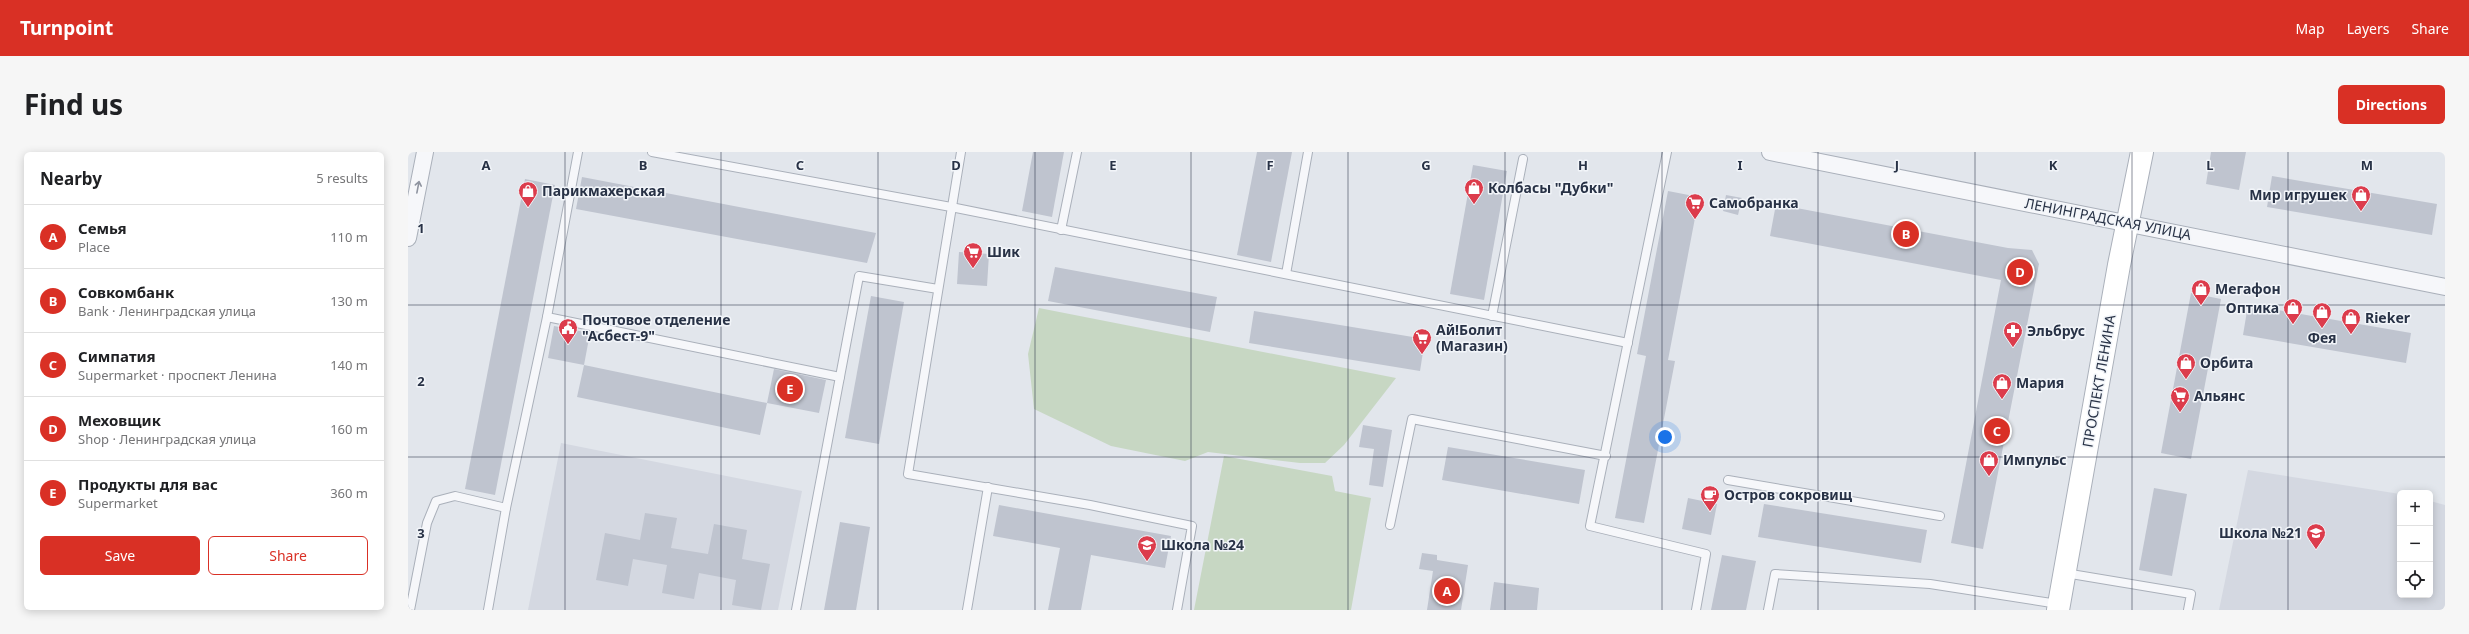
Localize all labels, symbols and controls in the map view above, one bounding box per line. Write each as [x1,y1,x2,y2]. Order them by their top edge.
text: Turnpoint [20,15,113,41]
text: Map [2296,19,2325,38]
text: Layers [2347,19,2389,38]
text: Share [2411,19,2449,38]
text: Find us [24,85,123,123]
button: Directions [2338,85,2445,124]
text: A [482,156,491,174]
text: B [639,156,647,174]
text: C [796,156,804,174]
text: D [951,156,961,174]
text: E [1109,156,1117,174]
text: F [1266,156,1274,174]
text: G [1421,156,1431,174]
text: H [1578,156,1588,174]
text: I [1737,156,1743,174]
text: J [1894,156,1899,174]
text: K [2049,156,2058,174]
text: L [2206,156,2214,174]
text: M [2361,156,2373,174]
text: Nearby [40,167,102,190]
text: 5 results [316,169,368,187]
shop icon: Колбасы "Дубки" [1463,177,1485,205]
place label: Колбасы "Дубки" [1488,178,1614,197]
one-way arrow [415,180,423,193]
shop icon: Парикмахерская [517,180,539,208]
place label: Парикмахерская [542,181,665,200]
shop icon: Мир игрушек [2350,184,2372,212]
place label: Мир игрушек [2249,185,2347,204]
supermarket icon: Самобранка [1684,192,1706,220]
place label: Самобранка [1709,193,1799,212]
street label: ЛЕНИНГРАДСКАЯ УЛИЦА [2023,193,2193,244]
text: Семья [78,218,127,238]
text: 1 [417,219,425,237]
pin: B [1893,219,1919,249]
text: A [49,228,58,246]
text: 110 m [330,228,368,246]
text: Place [78,238,110,256]
supermarket icon: Шик [962,241,984,269]
place label: Шик [987,242,1020,261]
pin: D [2007,257,2033,287]
shop icon: Мегафон [2190,278,2212,306]
place label: Мегафон [2215,279,2281,298]
text: Совкомбанк [78,282,174,302]
text: B [49,292,57,310]
text: 130 m [330,292,368,310]
shop icon: Оптика [2282,297,2304,325]
place label: Оптика [2226,298,2279,317]
shop icon: Фея [2311,301,2333,329]
text: Bank · Ленинградская улица [78,302,256,320]
shop icon: Rieker [2340,307,2362,335]
place label: Rieker [2365,308,2411,327]
place label: Почтовое отделение "Асбест-9" [582,310,730,345]
street label: ПРОСПЕКТ ЛЕНИНА [2077,313,2120,449]
public building icon: Почтовое отделение "Асбест-9" [557,317,579,345]
place label: Ай!Болит (Магазин) [1436,320,1508,355]
pharmacy icon: Эльбрус [2002,320,2024,348]
place label: Эльбрус [2027,321,2085,340]
supermarket icon: Ай!Болит (Магазин) [1411,327,1433,355]
place label: Фея [2307,328,2337,347]
text: Симпатия [78,346,156,366]
shop icon: Орбита [2175,352,2197,380]
place label: Орбита [2200,353,2253,372]
text: C [49,356,57,374]
text: 140 m [330,356,368,374]
text: Supermarket · проспект Ленина [78,366,277,384]
text: 2 [417,372,425,390]
shop icon: Мария [1991,372,2013,400]
place label: Мария [2016,373,2064,392]
pin: E [777,374,803,404]
supermarket icon: Альянс [2169,385,2191,413]
place label: Альянс [2194,386,2245,405]
text: Меховщик [78,410,161,430]
pin: C [1984,416,2010,446]
text: D [48,420,58,438]
text: 160 m [330,420,368,438]
your location [1655,427,1675,447]
text: Shop · Ленинградская улица [78,430,256,448]
shop icon: Импульс [1978,449,2000,477]
place label: Импульс [2003,450,2067,469]
text: Продукты для вас [78,474,218,494]
text: E [49,484,57,502]
text: 360 m [330,484,368,502]
cafe icon: Остров сокровищ [1699,484,1721,512]
place label: Остров сокровищ [1724,485,1853,504]
map controls [2397,490,2433,598]
button: + [2397,490,2433,526]
text: Supermarket [78,494,158,512]
school or university icon: Школа №21 [2305,522,2327,550]
place label: Школа №21 [2219,523,2302,542]
text: 3 [417,524,425,542]
button: − [2397,526,2433,562]
school or university icon: Школа №24 [1136,534,1158,562]
place label: Школа №24 [1161,535,1244,554]
button: Save [40,536,200,575]
button: Share [208,536,368,575]
button: locate [2397,562,2433,598]
pin: A [1434,576,1460,606]

